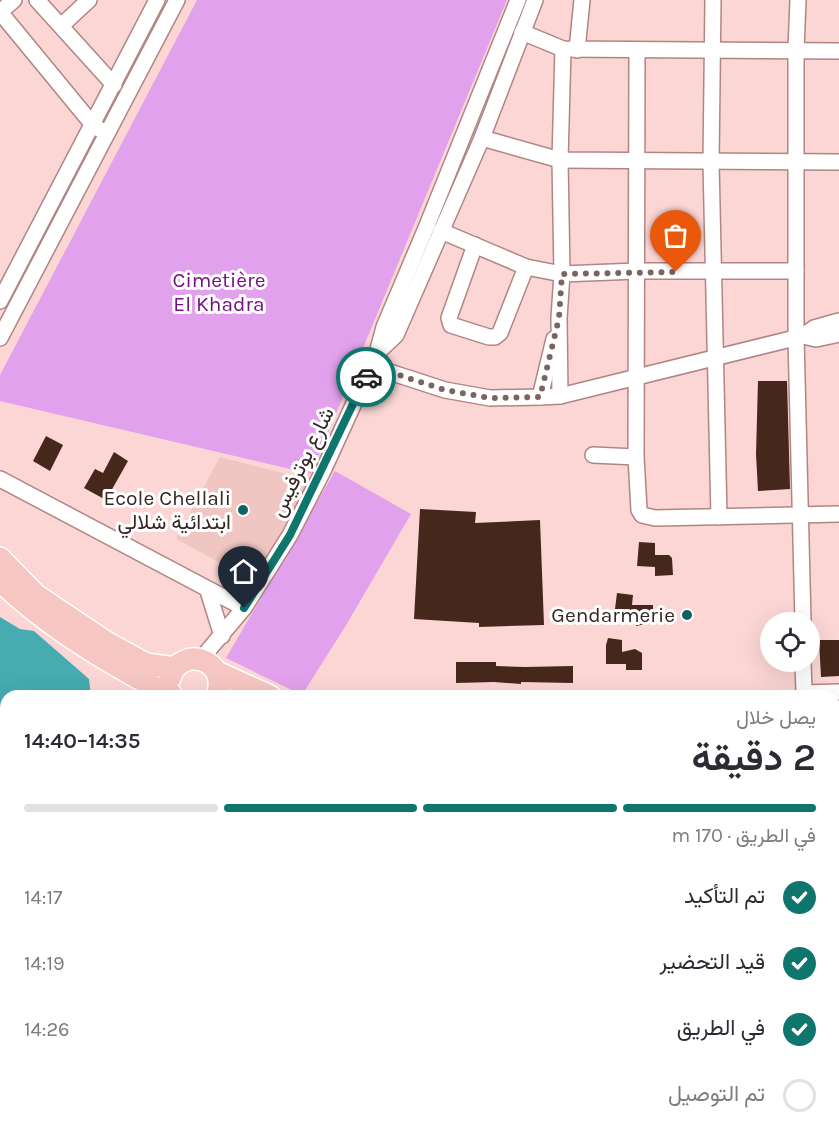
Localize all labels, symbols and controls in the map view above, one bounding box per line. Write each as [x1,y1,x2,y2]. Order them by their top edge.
pin [650,210,701,272]
icon: bag [659,219,692,252]
park label: Cimetière El Khadra [173,268,265,316]
courier [336,347,396,407]
icon: car [350,361,383,394]
street label: شارع بوترفيس [265,403,341,522]
place label: Ecole Chellali ابتدائية شلالي [103,486,231,539]
marker: Ecole Chellali ابتدائية شلالي [236,503,250,517]
pin [218,546,269,608]
icon: home [227,555,260,588]
place label: Gendarmerie [551,603,675,627]
marker: Gendarmerie [680,608,694,622]
map controls [760,612,820,672]
button: locate [760,612,820,672]
text: يصل خلال [736,706,816,729]
text: 14:35–14:40 [24,728,141,754]
text: 2 دقيقة [691,734,816,780]
text: في الطريق · 170 m [671,824,816,847]
icon: check [783,881,816,914]
text: تم التأكيد [684,883,765,909]
text: 14:17 [24,886,62,909]
icon: check [783,947,816,980]
text: قيد التحضير [660,949,765,975]
text: 14:19 [24,952,65,975]
icon: check [783,1013,816,1046]
text: في الطريق [677,1015,765,1041]
text: 14:26 [24,1018,69,1041]
text: تم التوصيل [668,1081,765,1107]

